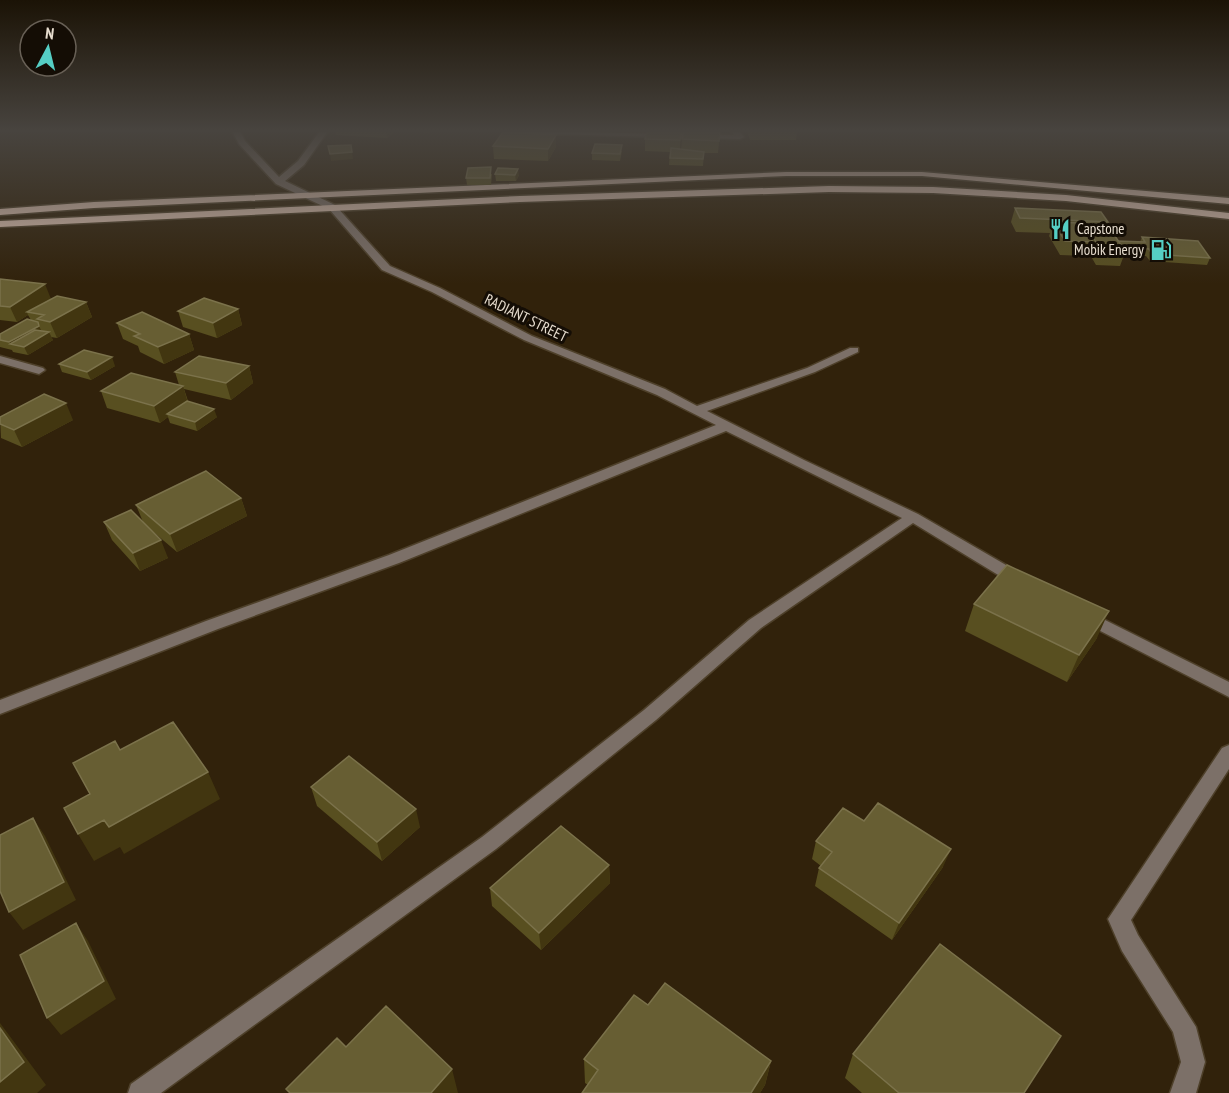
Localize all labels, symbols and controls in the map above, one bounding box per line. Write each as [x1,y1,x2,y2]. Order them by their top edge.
north arrow [18,18,78,78]
text: N [44,23,55,44]
restaurant icon: Capstone [1048,217,1072,241]
place label: Capstone [1077,219,1125,238]
fuel station icon: Mobik Energy [1149,238,1173,262]
place label: Mobik Energy [1074,240,1144,259]
street label: RADIANT STREET [482,289,571,346]

